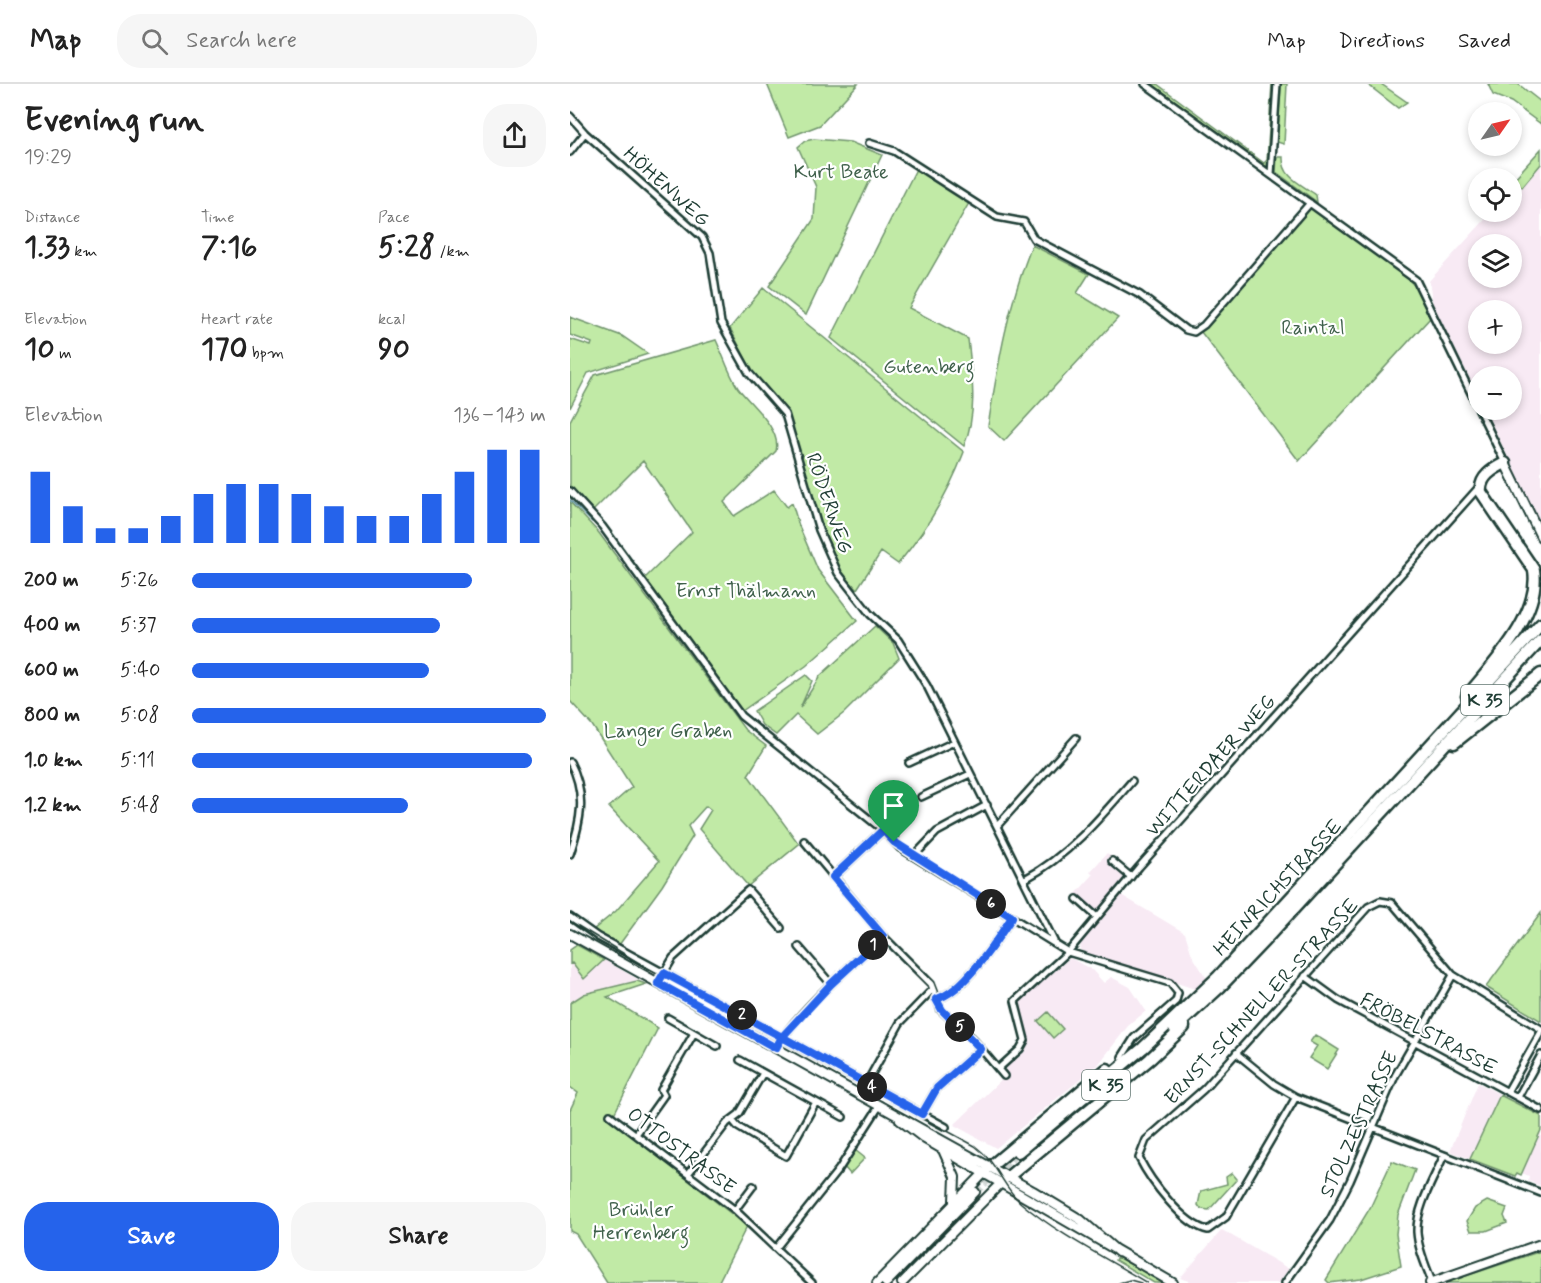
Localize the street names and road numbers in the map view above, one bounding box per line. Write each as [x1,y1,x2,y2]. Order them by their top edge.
street label: HÖHENWEG [617,141,715,233]
street label: RÖDERWEG [799,450,858,557]
road number: K 35 [1461,685,1509,715]
street label: WITTERDAER WEG [1140,689,1282,843]
street label: HEINRICHSTRASSE [1207,814,1349,962]
street label: ERNST-SCHNELLER-STRASSE [1159,893,1365,1111]
street label: FRÖBELSTRASSE [1355,987,1502,1082]
street label: STOLZESTRASSE [1314,1047,1405,1202]
road number: K 35 [1082,1070,1130,1100]
street label: OTTOSTRASSE [621,1101,741,1201]

